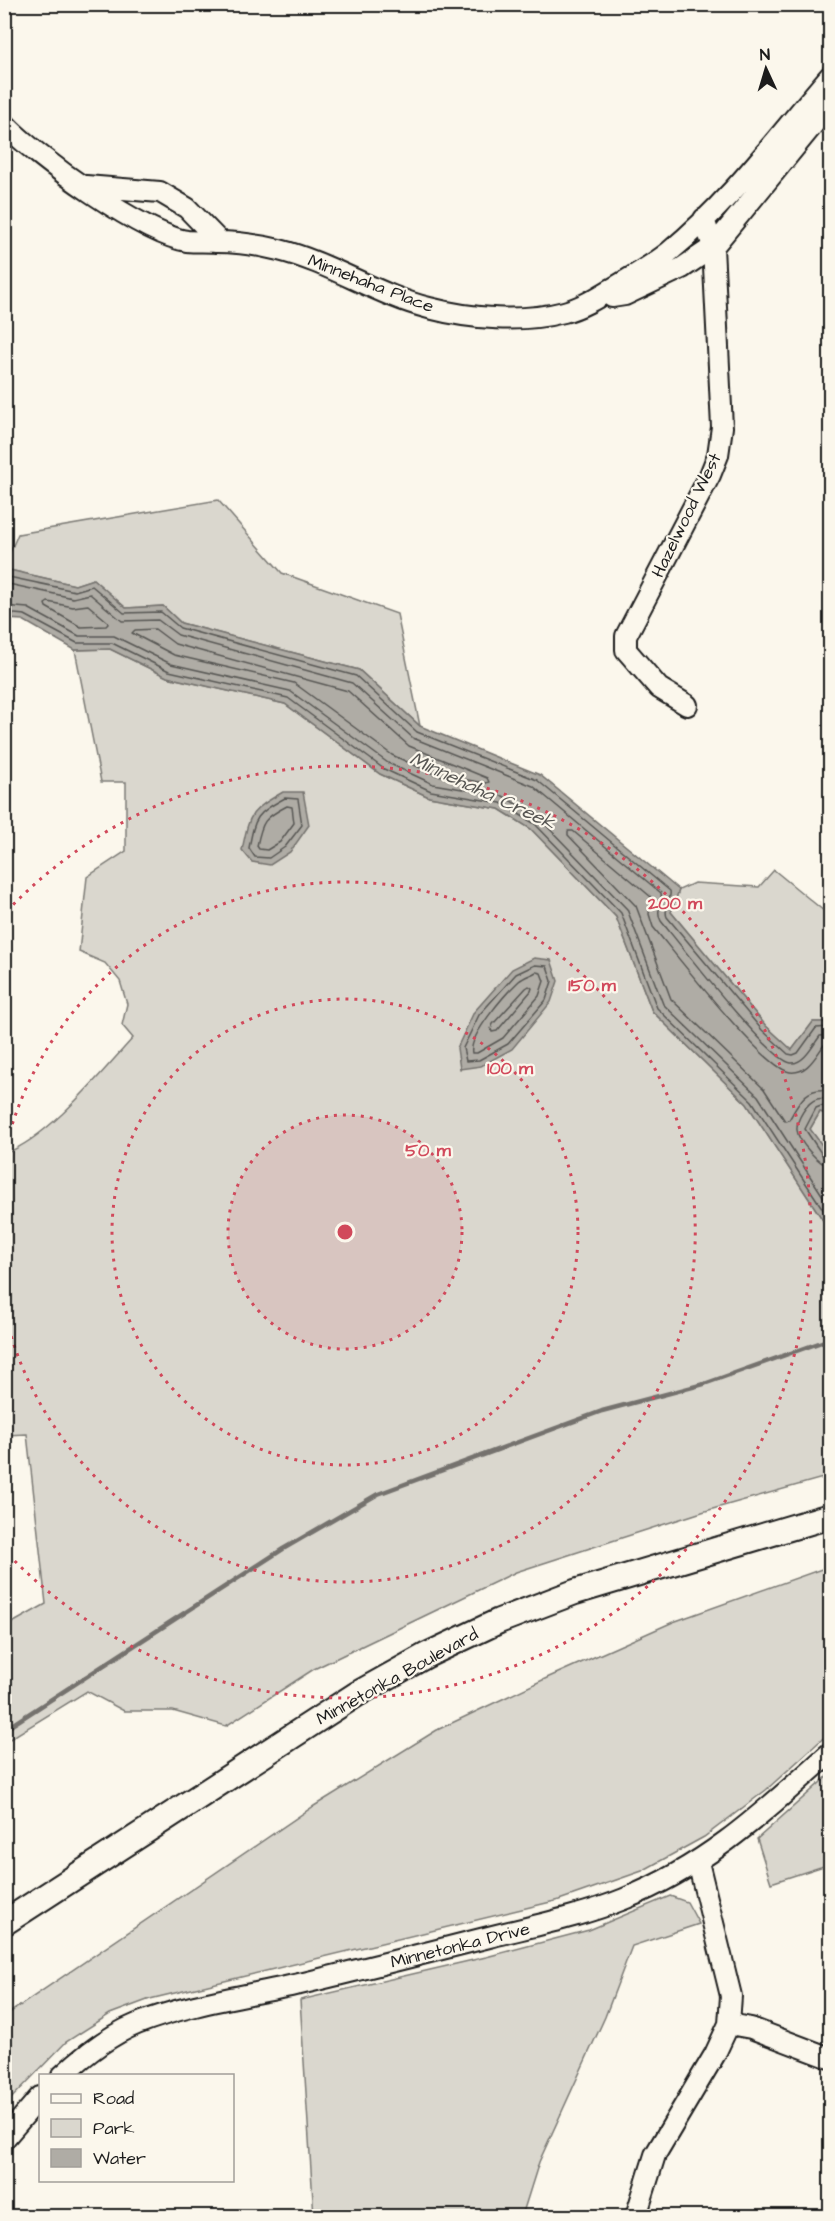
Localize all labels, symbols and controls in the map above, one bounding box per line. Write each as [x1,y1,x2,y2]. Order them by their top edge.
north arrow [736,39,796,99]
text: N [759,44,771,66]
street label: Minnehaha Place [304,248,438,319]
street label: Hazelwood West [645,448,728,582]
water label: Minnehaha Creek [405,745,561,837]
text: 200 m [647,891,703,916]
text: 150 m [568,973,617,998]
text: 100 m [487,1056,534,1081]
text: 50 m [405,1138,452,1163]
centre of rings [335,1222,355,1242]
street label: Minnetonka Boulevard [312,1622,483,1731]
street label: Minnetonka Drive [388,1916,533,1975]
legend [39,2074,234,2182]
text: Road [93,2086,134,2111]
text: Park [93,2116,135,2141]
text: Water [93,2146,146,2171]

